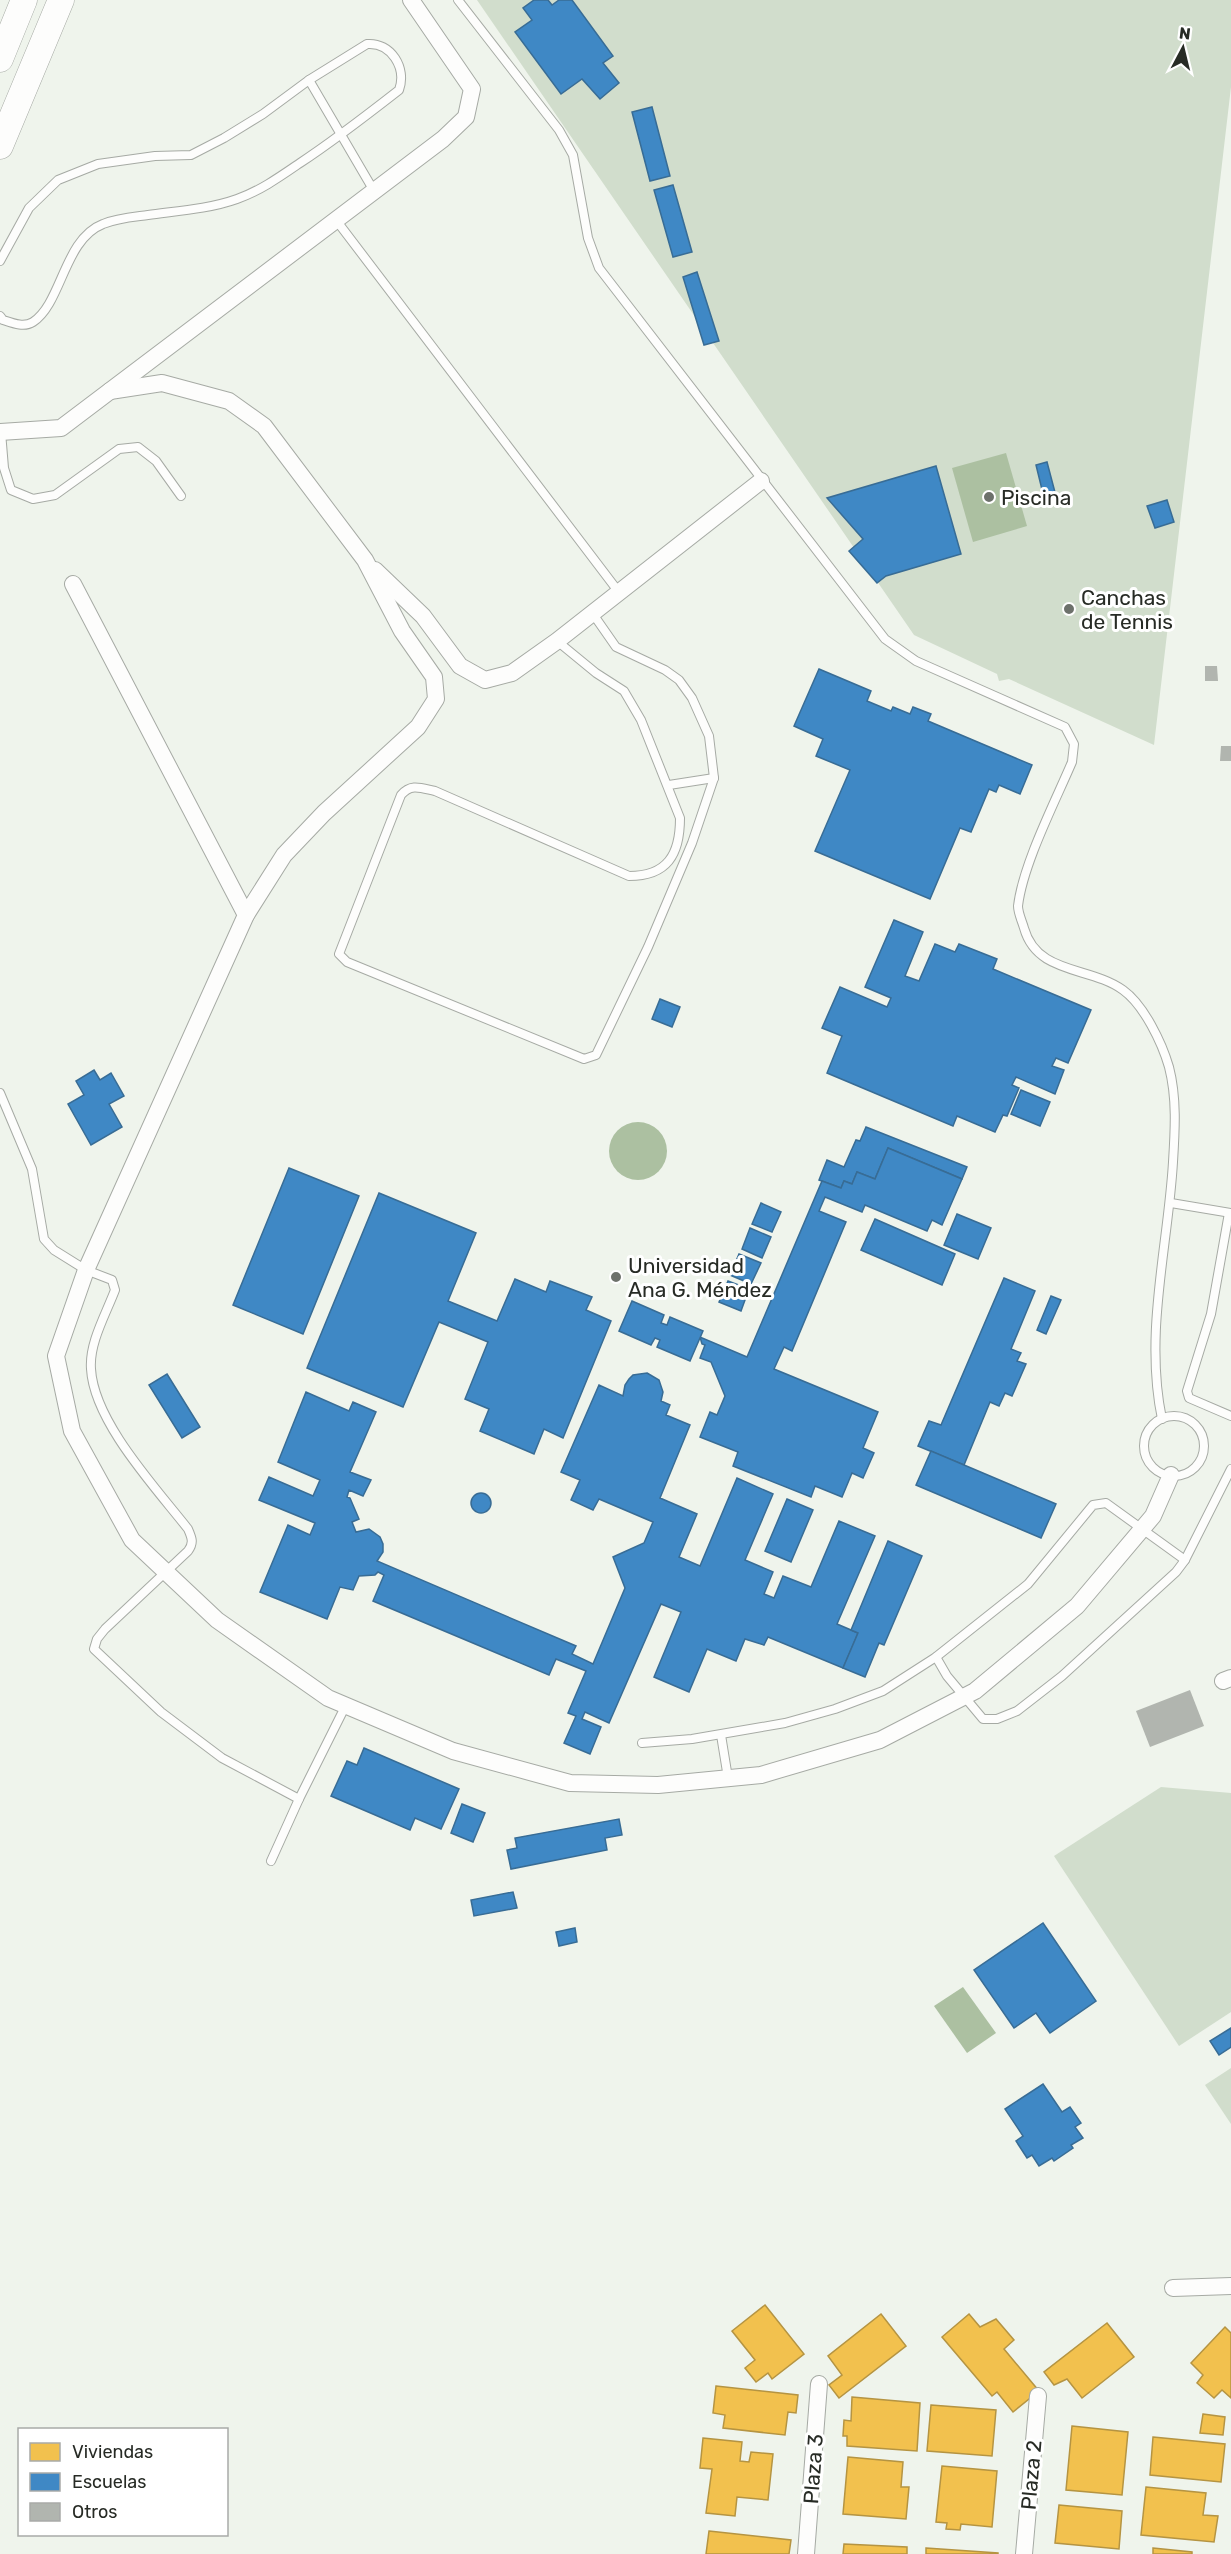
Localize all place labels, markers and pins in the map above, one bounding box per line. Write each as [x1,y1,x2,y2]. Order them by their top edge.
place label: Piscina [1001,485,1071,510]
marker: Piscina [982,490,996,504]
place label: Canchas de Tennis [1081,585,1173,634]
marker: Canchas de Tennis [1062,602,1076,616]
place label: Universidad Ana G. Méndez [628,1253,772,1302]
marker: Universidad Ana G. Méndez [609,1270,623,1284]

